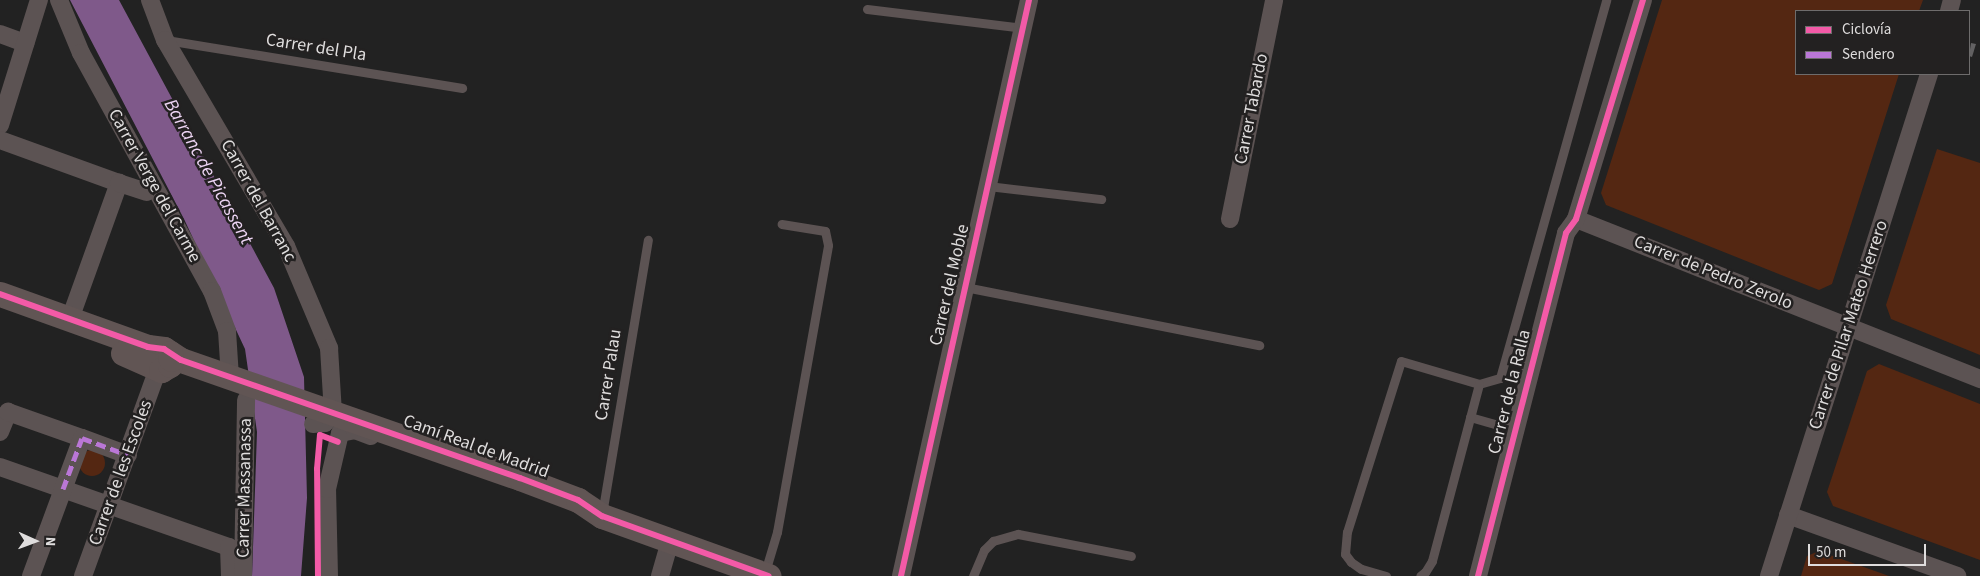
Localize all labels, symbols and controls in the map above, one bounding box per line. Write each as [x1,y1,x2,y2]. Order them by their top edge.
legend [1795,10,1970,75]
text: Ciclovía [1842,19,1891,40]
street label: Carrer del Pla [264,29,368,67]
text: Sendero [1842,44,1895,65]
street label: Carrer Tabardo [1231,52,1273,166]
water label: Barranc de Picassent [159,95,257,249]
street label: Carrer Verge del Carme [103,105,205,267]
street label: Carrer del Barranc [215,136,301,266]
street label: Carrer de Pilar Mateo Herrero [1805,218,1893,432]
street label: Carrer del Moble [926,222,974,348]
street label: Carrer de Pedro Zerolo [1630,231,1796,315]
street label: Carrer de la Ralla [1484,327,1536,457]
street label: Carrer Palau [591,328,627,422]
street label: Carrer de les Escoles [85,397,157,549]
street label: Camí Real de Madrid [400,411,552,483]
street label: Carrer Massanassa [233,418,257,558]
north arrow [10,516,60,566]
scale bar [1810,534,1928,566]
text: N [40,537,60,547]
text: 50 m [1816,542,1846,563]

